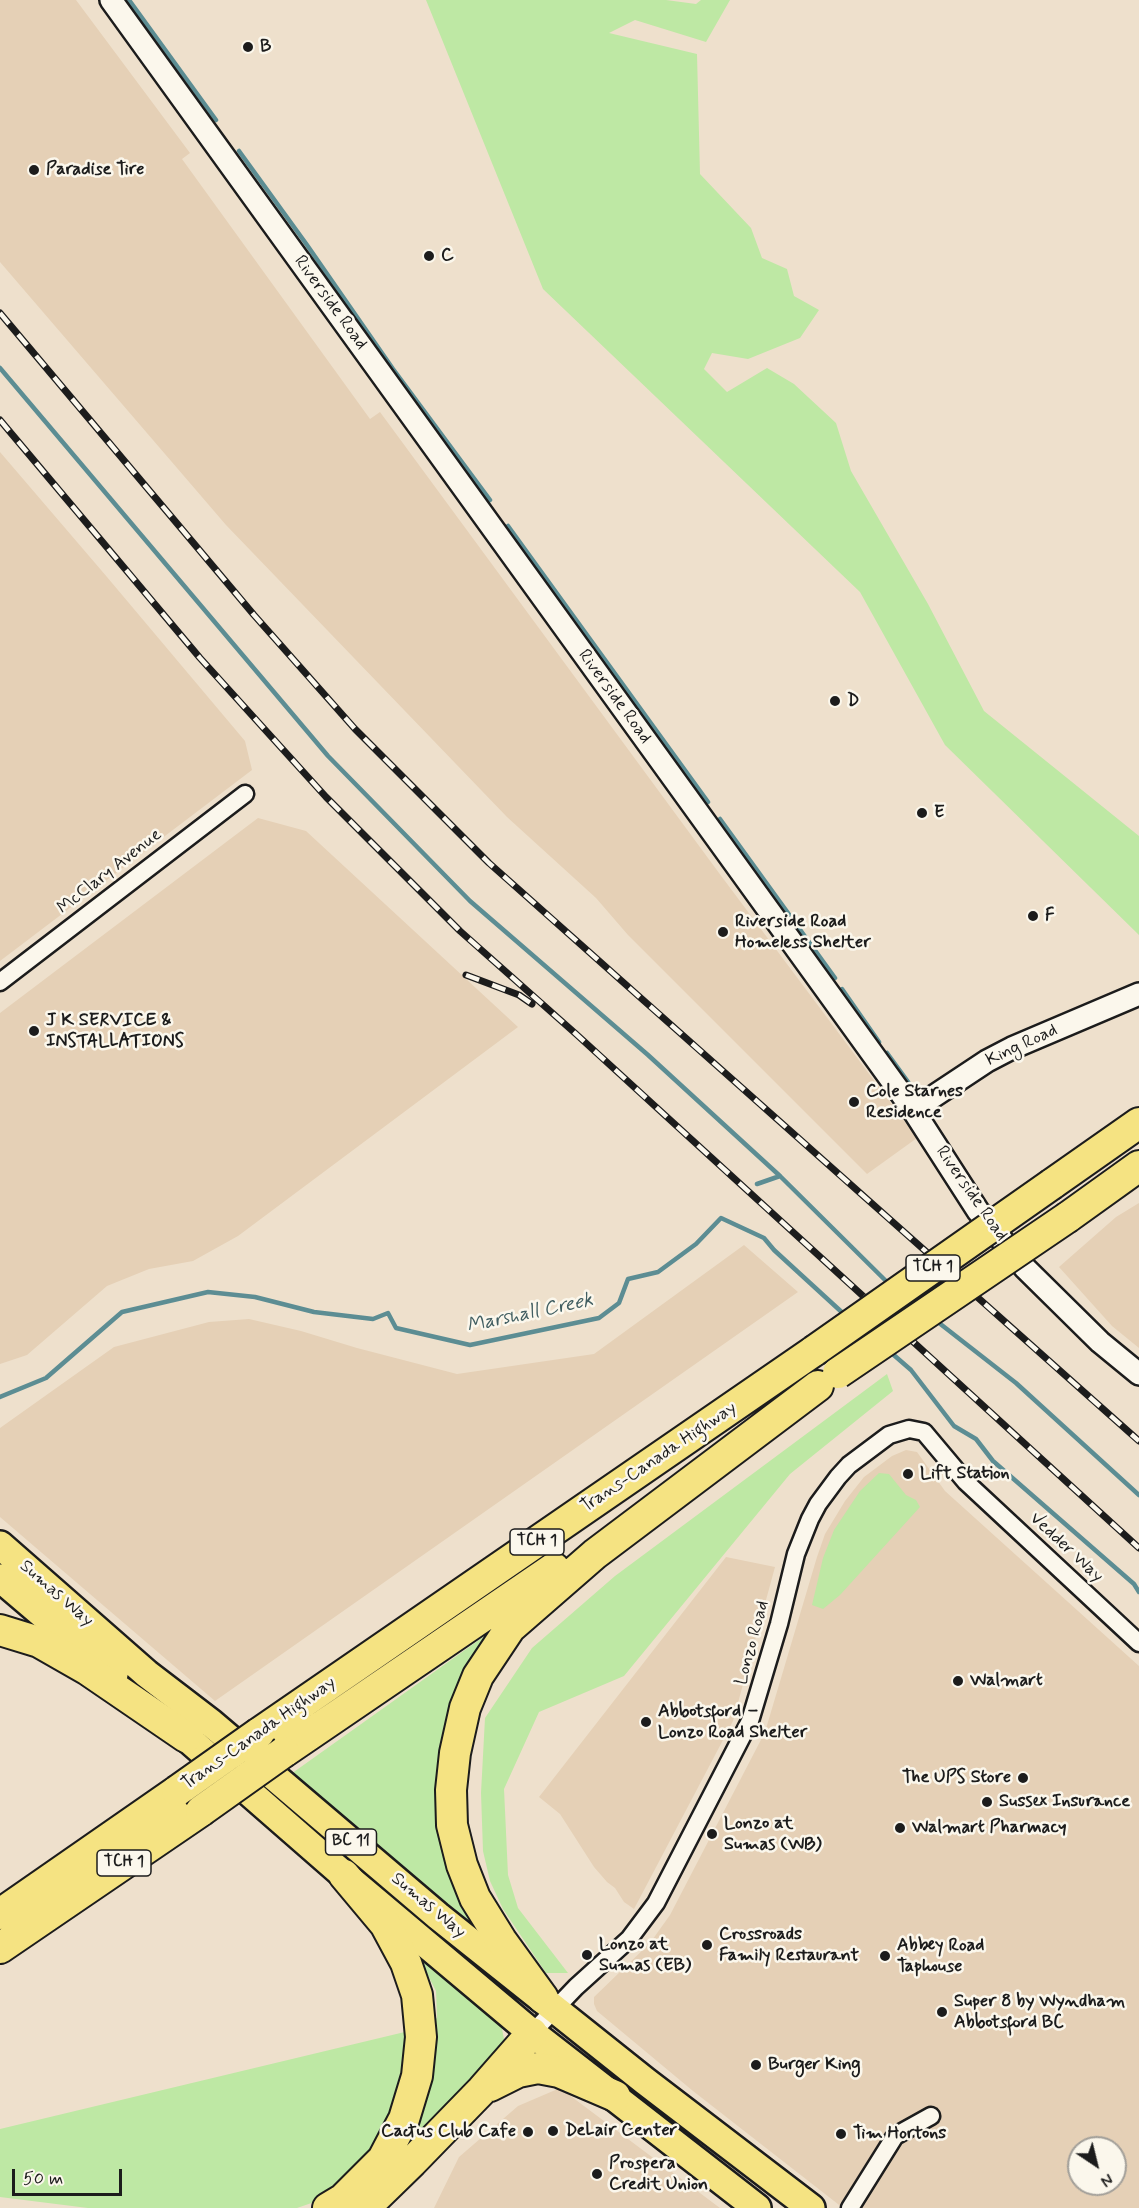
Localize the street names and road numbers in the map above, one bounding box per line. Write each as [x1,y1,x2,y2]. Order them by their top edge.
street label: Riverside Road [289,252,371,354]
street label: Riverside Road [573,646,655,748]
street label: McClary Avenue [54,825,166,919]
street label: King Road [983,1020,1061,1072]
street label: Riverside Road [930,1142,1012,1246]
road number: TCH 1 [906,1255,960,1281]
street label: Trans-Canada Highway [577,1398,741,1518]
street label: Vedder Way [1025,1508,1107,1588]
road number: TCH 1 [510,1529,564,1555]
street label: Sumas Way [15,1556,97,1632]
street label: Lonzo Road [731,1599,775,1687]
street label: Trans-Canada Highway [178,1673,340,1795]
road number: BC 11 [326,1829,376,1855]
road number: TCH 1 [97,1850,151,1876]
street label: Sumas Way [386,1868,470,1944]

